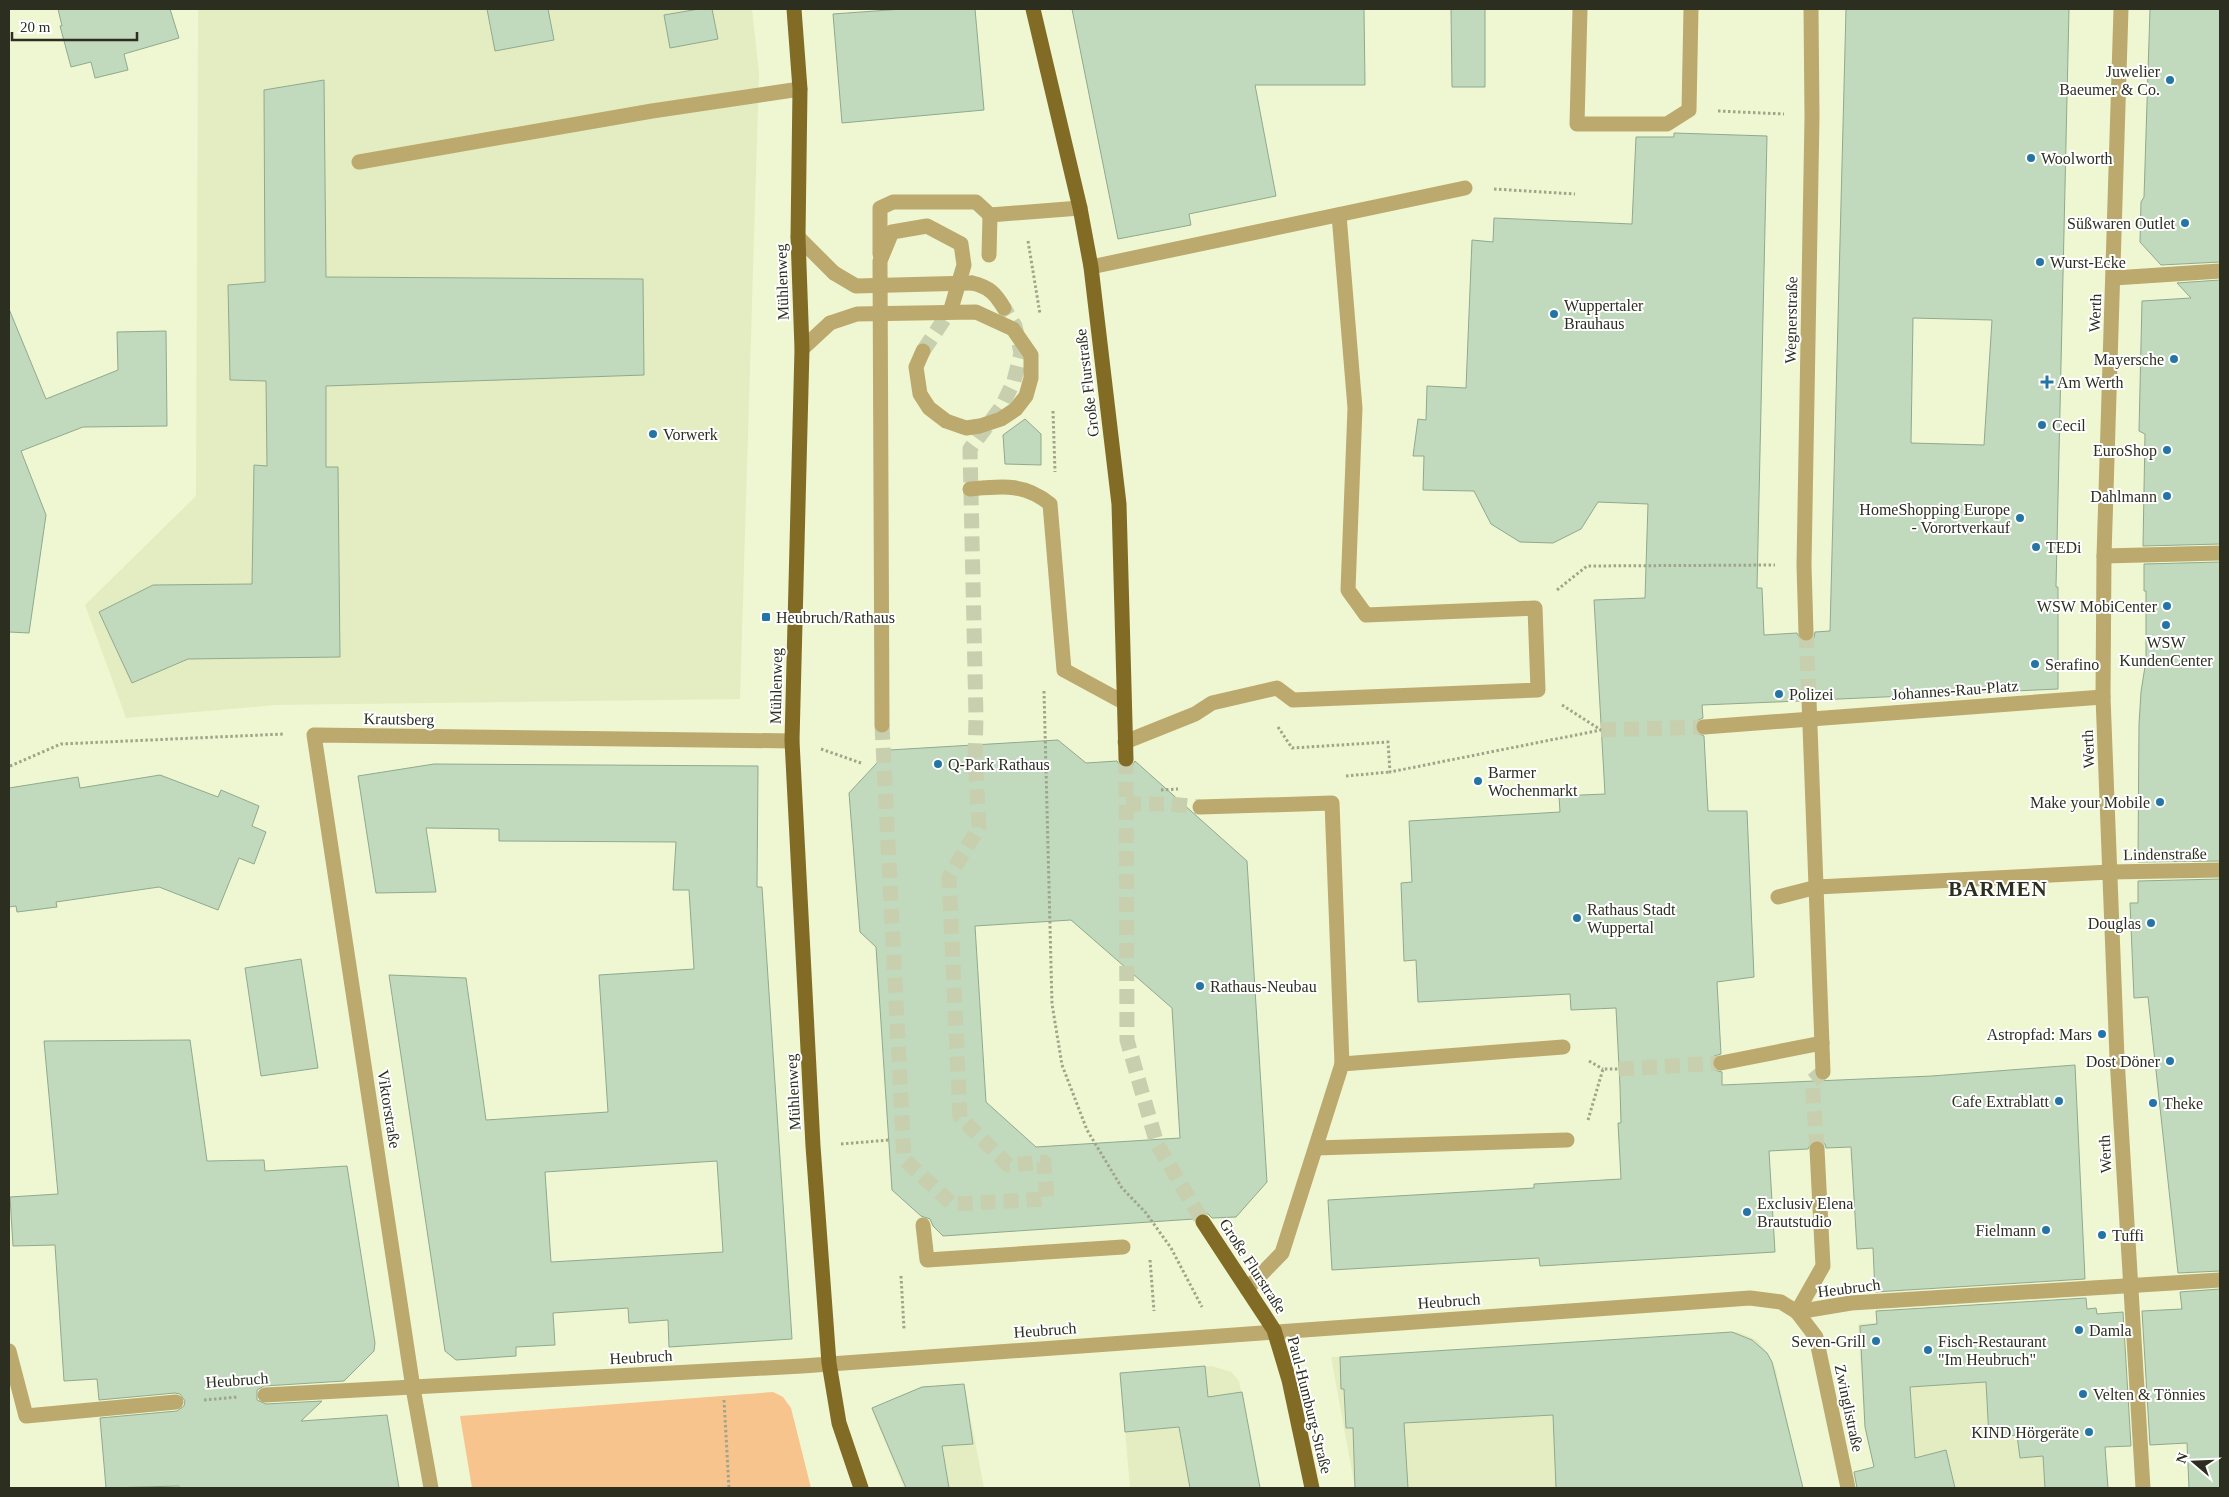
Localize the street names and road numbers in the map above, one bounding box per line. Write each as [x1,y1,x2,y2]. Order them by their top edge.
street label: Mühlenweg [772,243,793,320]
street label: Wegnerstraße [1782,276,1801,364]
street label: Werth [2086,293,2104,333]
street label: Große Flurstraße [1072,328,1102,438]
street label: Mühlenweg [767,648,786,724]
street label: Johannes-Rau-Platz [1891,677,2019,703]
street label: Krautsberg [363,710,435,729]
street label: Werth [2079,729,2097,769]
street label: Lindenstraße [2123,845,2207,863]
street label: Mühlenweg [783,1053,804,1131]
street label: Viktorstraße [374,1069,404,1149]
street label: Werth [2095,1134,2115,1174]
street label: Große Flurstraße [1216,1216,1290,1316]
street label: Heubruch [1817,1276,1881,1300]
street label: Heubruch [1417,1290,1481,1312]
street label: Heubruch [1013,1319,1077,1341]
street label: Paul-Humburg-Straße [1284,1335,1335,1476]
street label: Heubruch [609,1347,673,1367]
street label: Zwinglistraße [1830,1363,1867,1453]
street label: Heubruch [205,1369,269,1391]

